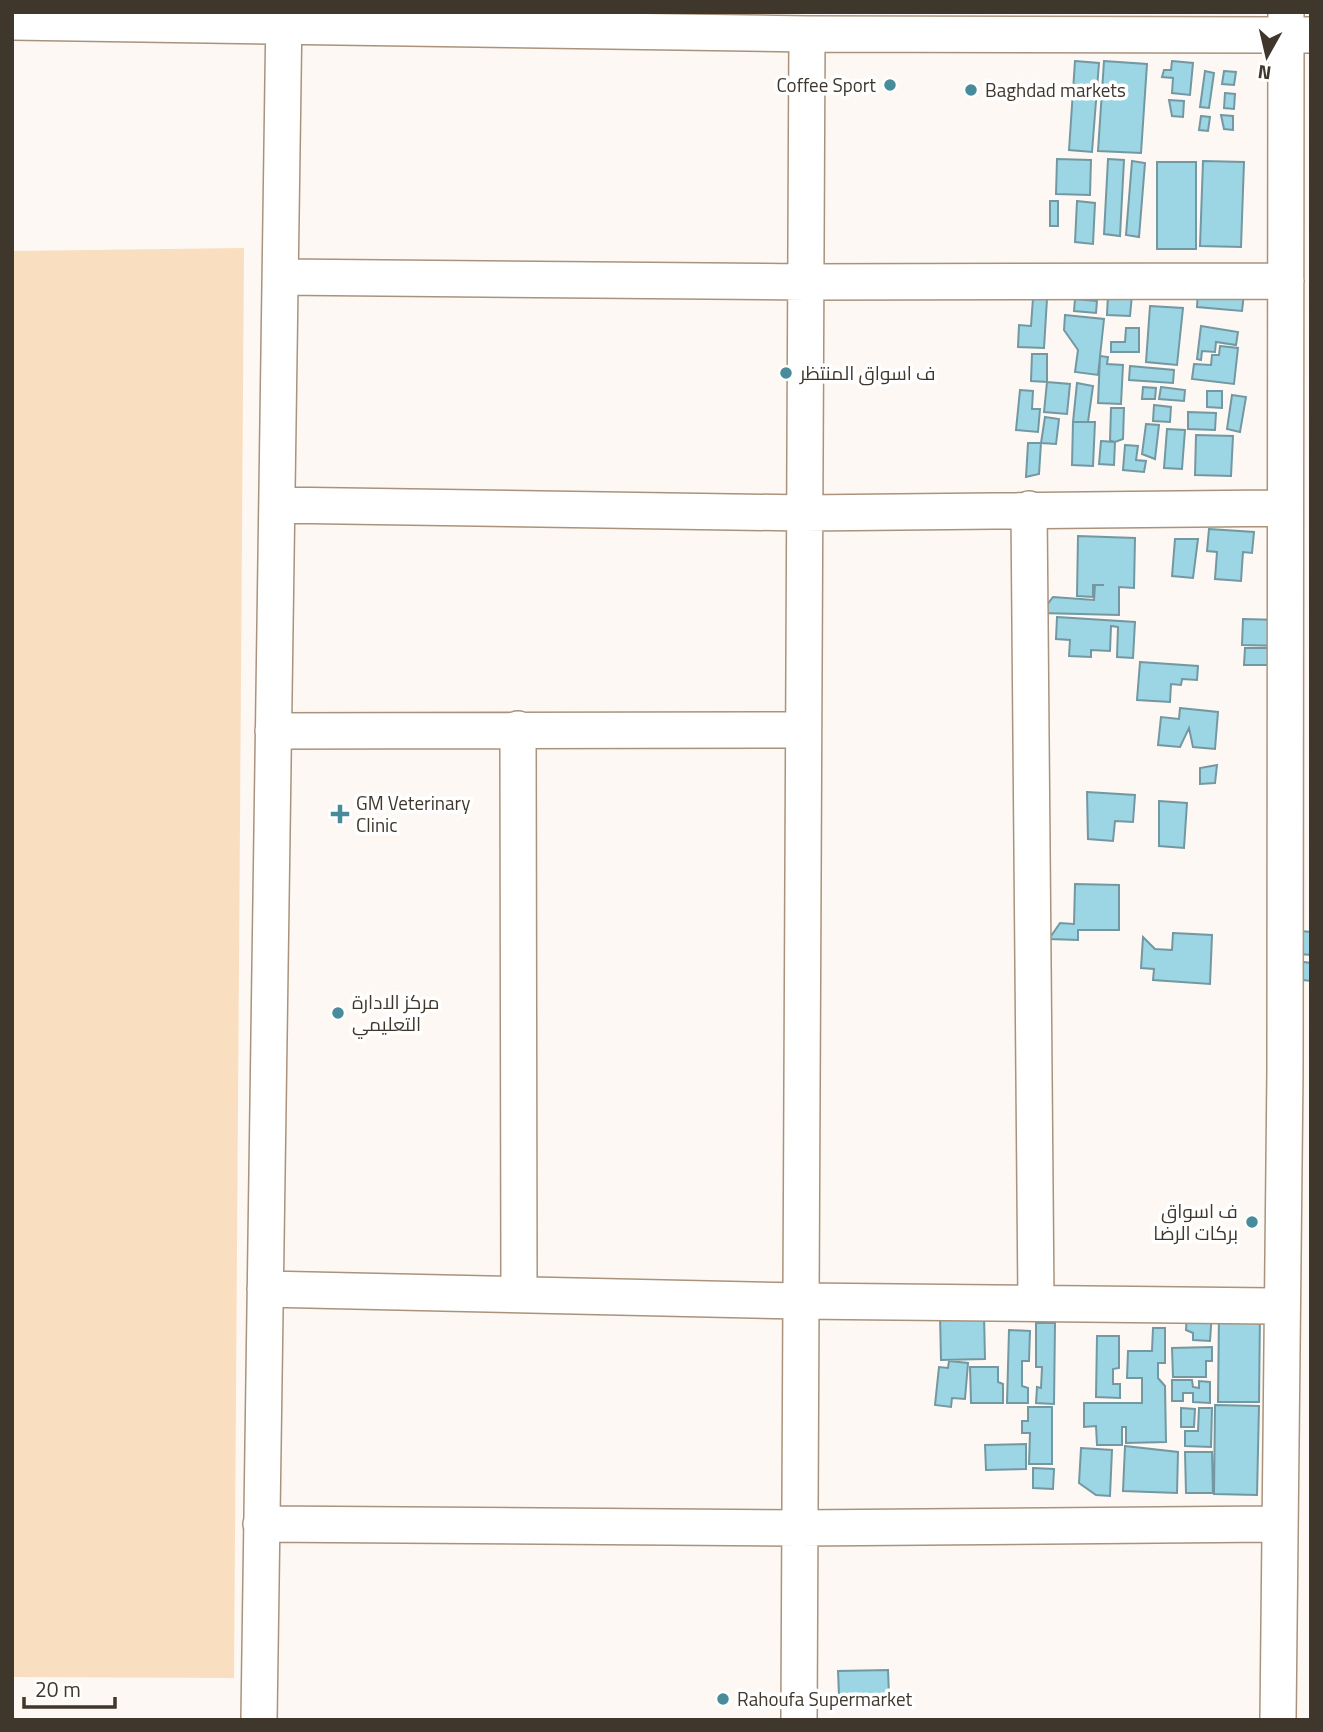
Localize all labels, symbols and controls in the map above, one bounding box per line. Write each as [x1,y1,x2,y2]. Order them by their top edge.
north arrow [1232,21,1302,91]
text: N [1256,58,1273,89]
place label: Coffee Sport [776,70,876,99]
place label: Baghdad markets [985,75,1126,104]
marker: Coffee Sport [882,77,898,93]
marker: Baghdad markets [963,82,979,98]
place label: ف اسواق المنتظر [799,358,936,387]
marker: ف اسواق المنتظر [778,365,794,381]
place label: GM Veterinary Clinic [356,788,470,839]
marker: GM Veterinary Clinic [330,804,350,824]
place label: مركز الادارة التعليمي [352,987,439,1039]
marker: مركز الادارة التعليمي [330,1005,346,1021]
place label: ف اسواق بركات الرضا [1153,1196,1238,1247]
marker: ف اسواق بركات الرضا [1244,1214,1260,1230]
scale bar [24,1666,116,1710]
text: 20 m [35,1673,81,1705]
place label: Rahoufa Supermarket [737,1684,912,1713]
marker: Rahoufa Supermarket [715,1691,731,1707]

